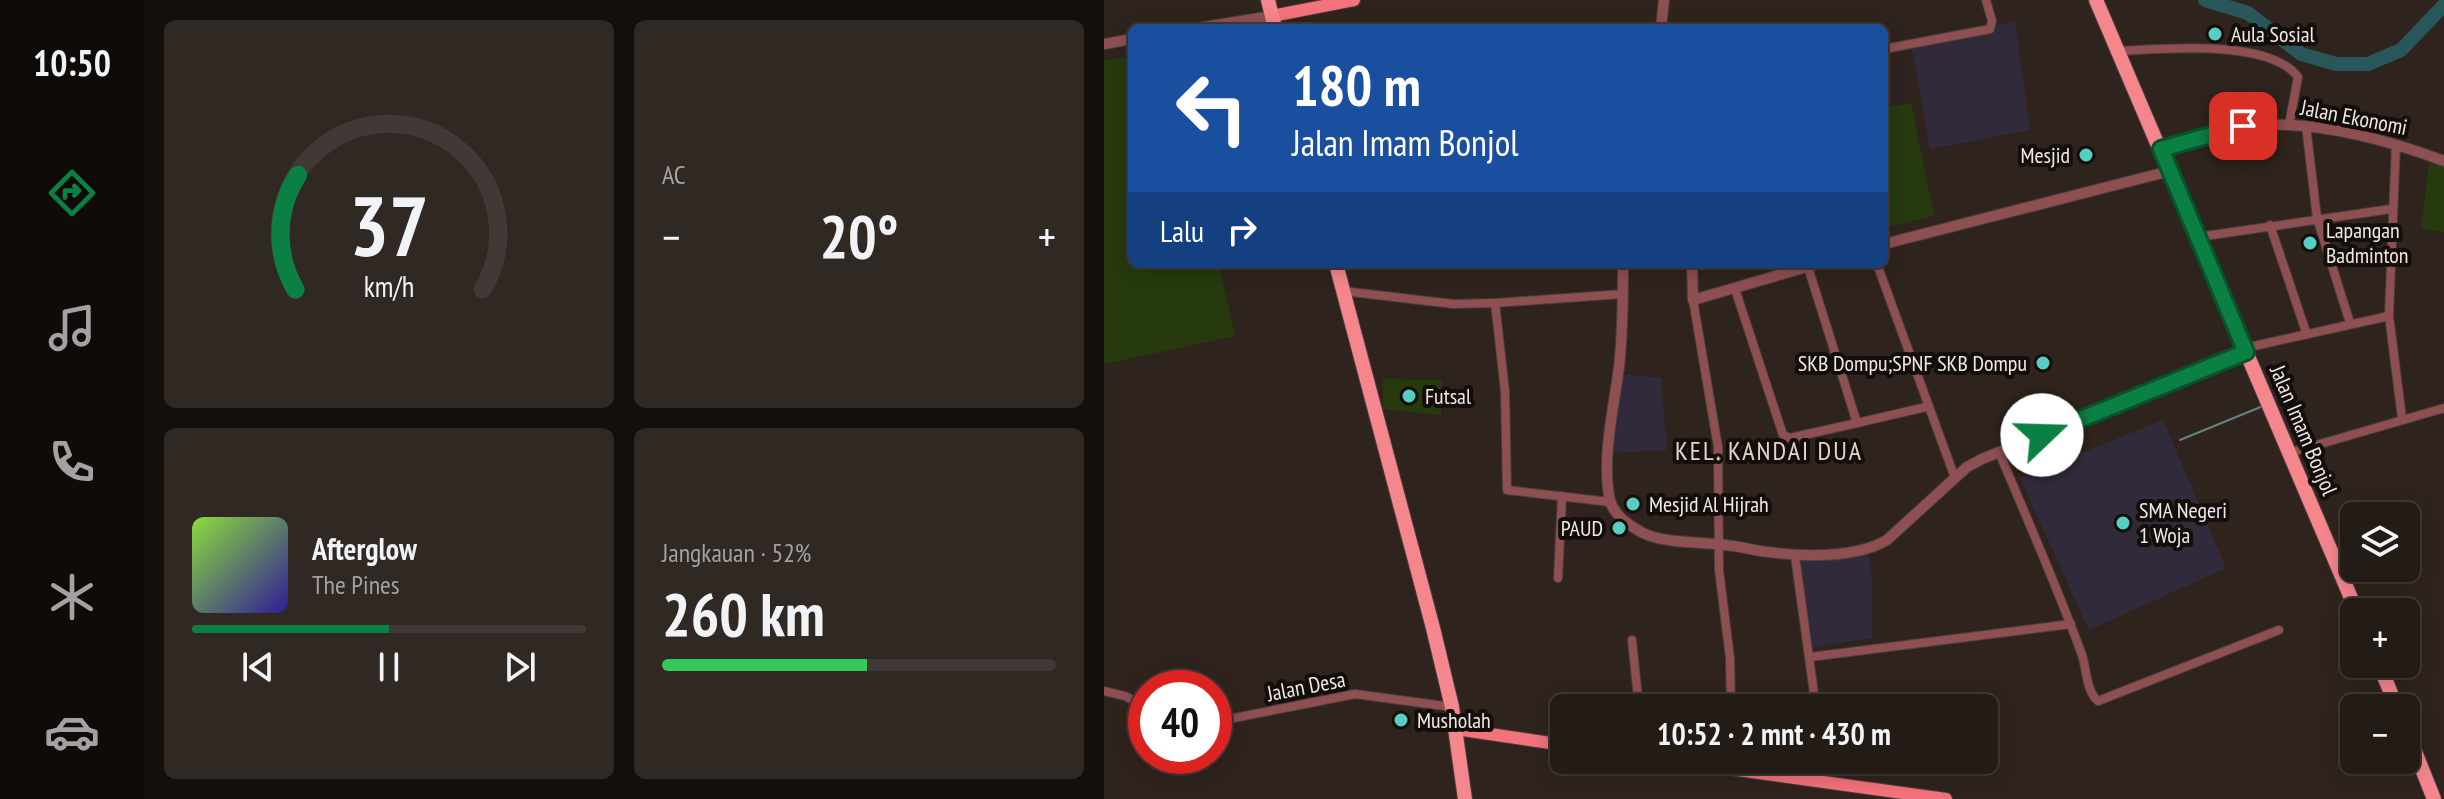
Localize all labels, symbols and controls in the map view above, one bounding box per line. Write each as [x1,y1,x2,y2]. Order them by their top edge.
place label: Aula Sosial [2231,20,2315,48]
marker: Aula Sosial [2206,25,2224,43]
text: 10:50 [33,39,111,86]
text: 180 m [1292,49,1421,121]
icon: left [1160,56,1264,160]
pin [2209,92,2277,160]
street label: Jalan Ekonomi [2297,93,2410,141]
icon: arrive [2221,104,2265,148]
text: Jalan Imam Bonjol [1292,119,1519,166]
place label: Mesjid [2020,141,2070,169]
marker: Mesjid [2077,146,2095,164]
text: AC [662,158,686,191]
icon: directions [44,165,100,221]
text: 37 [349,170,429,278]
text: 20° [819,197,899,275]
text: − [662,208,680,265]
text: + [1038,208,1056,265]
icon: right [1220,208,1264,252]
text: Lalu [1160,211,1204,250]
place label: Lapangan Badminton [2326,216,2408,269]
marker: Lapangan Badminton [2301,234,2319,252]
text: km/h [364,268,414,305]
icon: music [44,300,100,356]
place label: SKB Dompu;SPNF SKB Dompu [1798,349,2027,377]
marker: SKB Dompu;SPNF SKB Dompu [2034,354,2052,372]
street label: Jalan Imam Bonjol [2264,360,2344,500]
place label: Futsal [1425,382,1472,410]
marker: Futsal [1400,387,1418,405]
position arrow [2000,393,2084,477]
icon: phone [44,434,100,490]
district label: KEL. KANDAI DUA [1675,434,1863,467]
place label: Mesjid Al Hijrah [1649,490,1769,518]
marker: Mesjid Al Hijrah [1624,495,1642,513]
place label: SMA Negeri 1 Woja [2139,496,2227,549]
map controls [2340,502,2420,774]
button: layers [2340,502,2420,582]
place label: PAUD [1561,514,1603,542]
marker: SMA Negeri 1 Woja [2114,514,2132,532]
marker: PAUD [1610,519,1628,537]
text: Afterglow [312,529,417,568]
text: Jangkauan · 52% [662,536,811,569]
text: The Pines [312,568,400,601]
icon: climate [44,569,100,625]
text: 260 km [662,575,825,653]
button: + [2340,598,2420,678]
icon: previous [236,645,280,689]
icon: pause [367,645,411,689]
icon: next [498,645,542,689]
street label: Jalan Desa [1263,665,1348,707]
speed limit sign: 40 [1128,670,1232,774]
button: − [2340,694,2420,774]
icon: car [44,704,100,760]
place label: Musholah [1417,706,1491,734]
marker: Musholah [1392,711,1410,729]
text: 10:52 · 2 mnt · 430 m [1657,714,1891,753]

